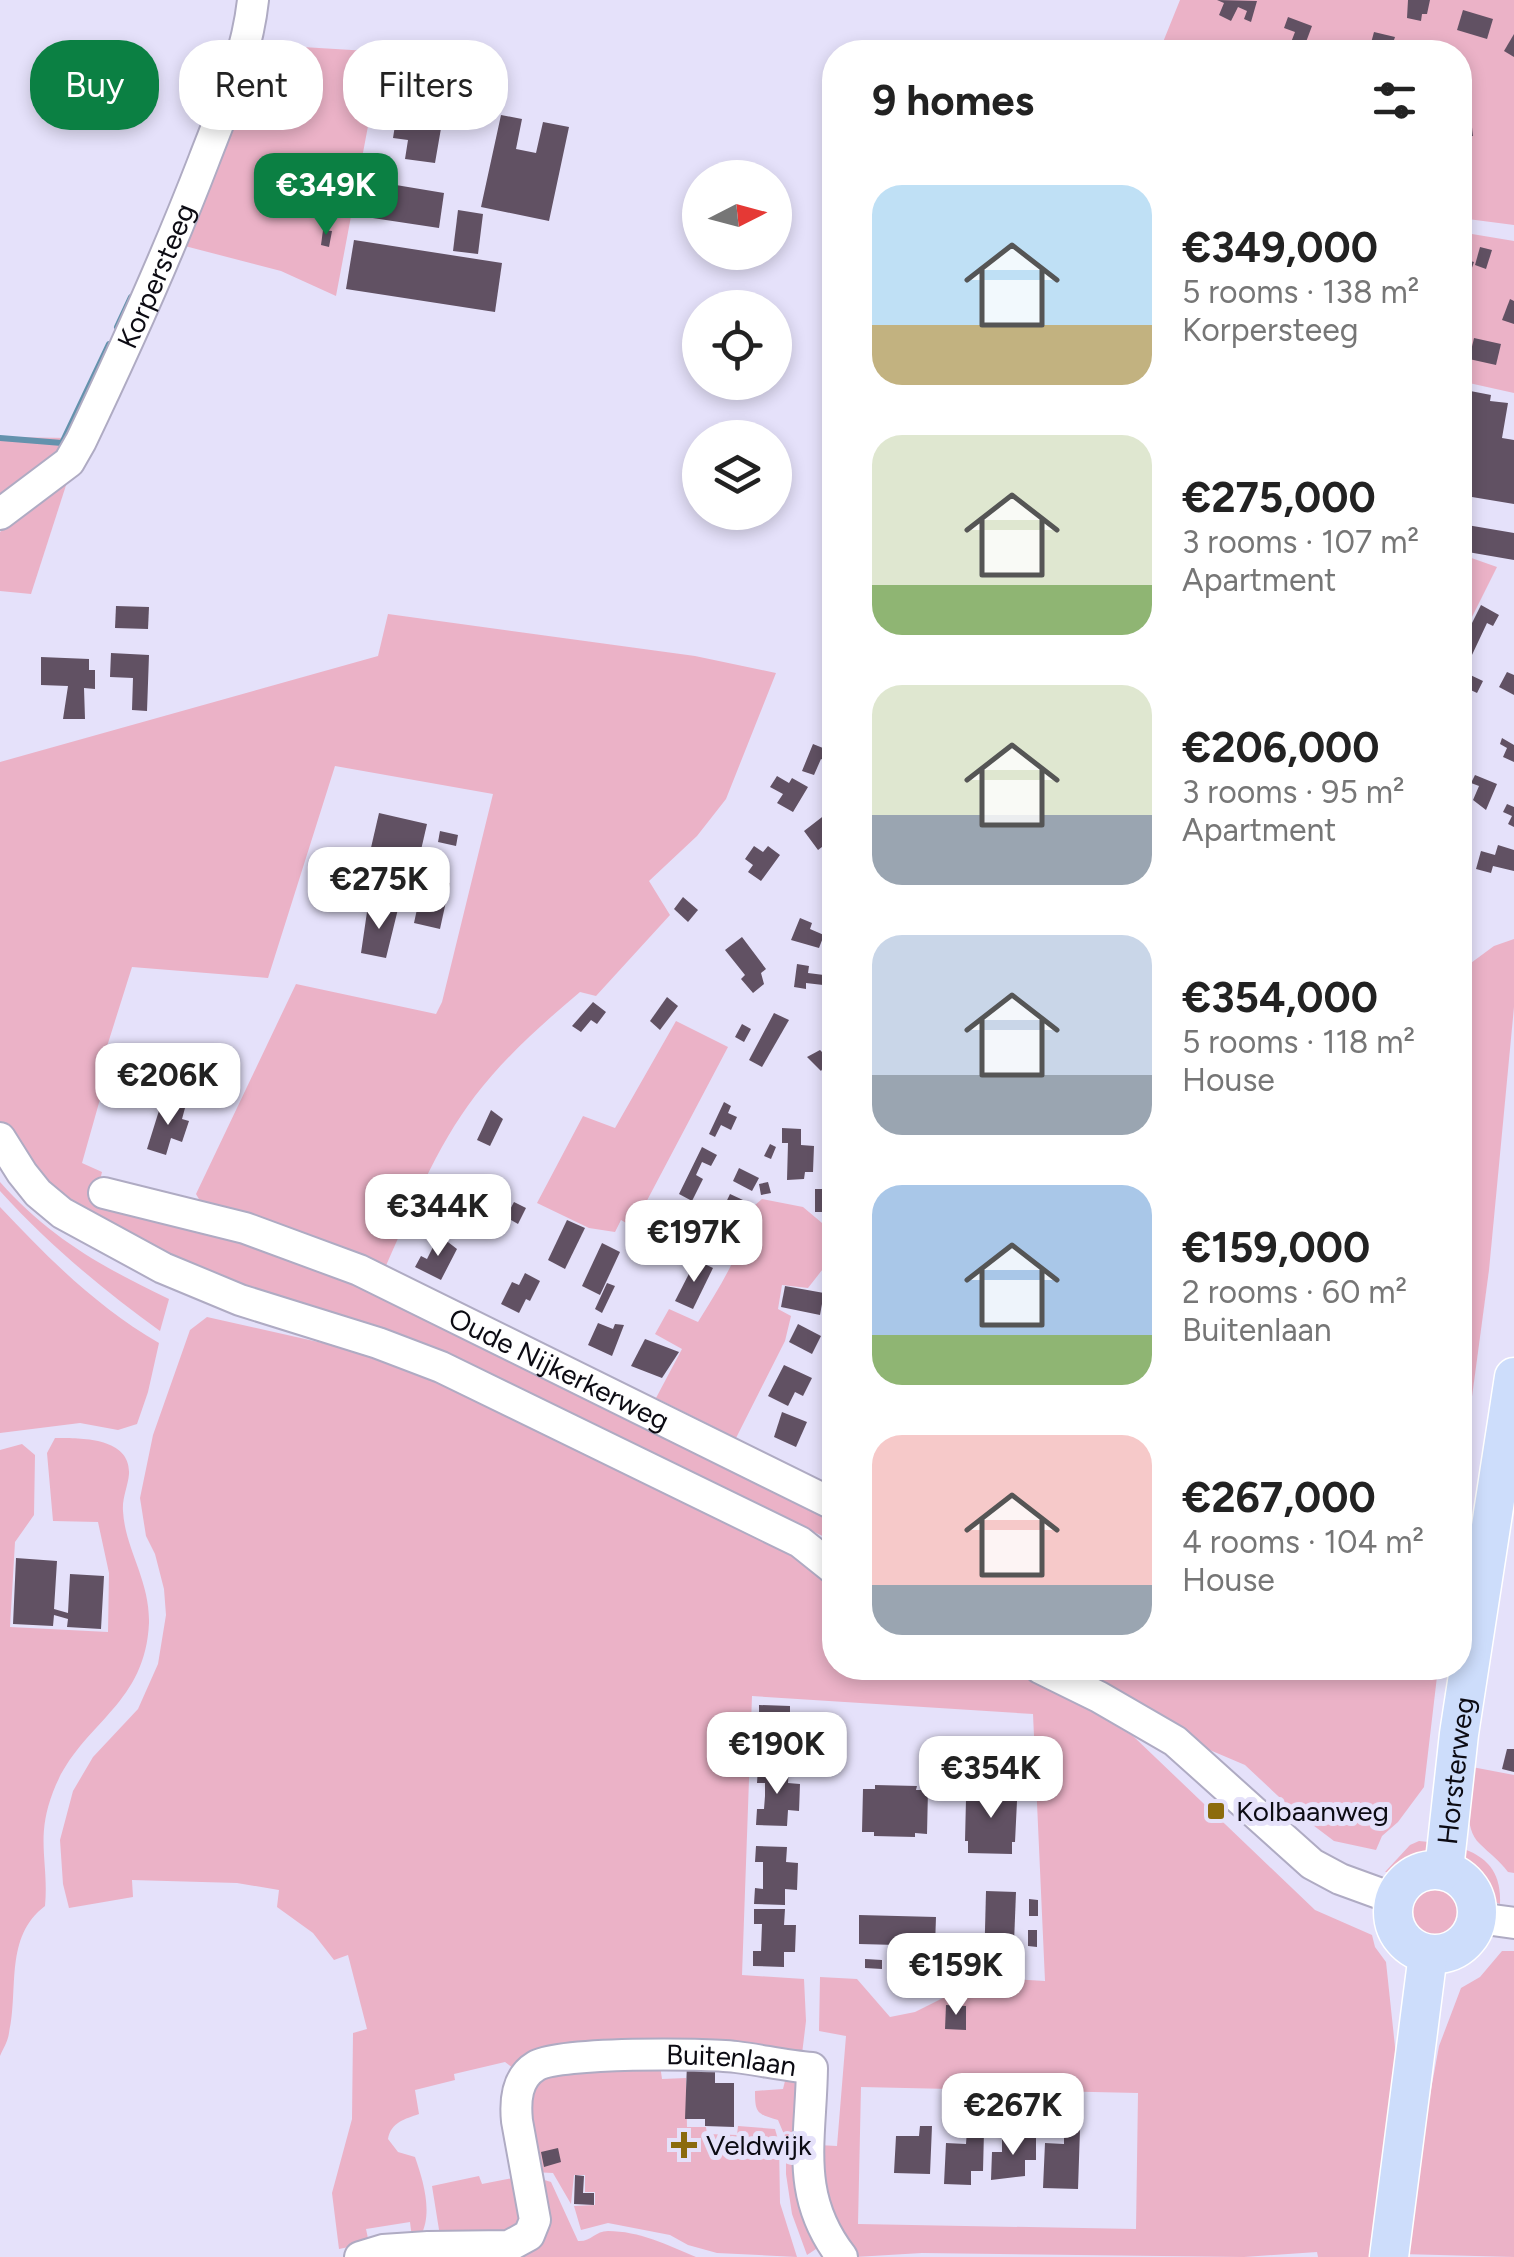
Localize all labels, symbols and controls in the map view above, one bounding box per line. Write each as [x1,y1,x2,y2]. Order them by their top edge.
chip: Buy [30,40,159,130]
chip: Rent [179,40,323,130]
chip: Filters [343,40,508,130]
icon: filters [1367,73,1422,128]
text: 9 homes [872,75,1034,126]
pin: €349K [256,153,396,238]
north arrow [682,160,792,270]
map controls [682,160,792,530]
text: €349K [276,166,376,204]
street label: Korpersteeg [110,198,202,354]
text: €349,000 [1182,222,1378,273]
icon: home [952,225,1072,345]
text: 5 rooms · 138 m² [1182,273,1419,311]
button: locate [682,290,792,400]
text: Korpersteeg [1182,311,1359,349]
button: layers [682,420,792,530]
text: €275,000 [1182,472,1376,523]
icon: home [952,475,1072,595]
text: 3 rooms · 107 m² [1182,523,1419,561]
text: Apartment [1182,561,1336,599]
text: €206,000 [1182,722,1380,773]
icon: home [952,725,1072,845]
text: 3 rooms · 95 m² [1182,773,1405,811]
text: Apartment [1182,811,1336,849]
pin: €275K [309,847,449,932]
text: €275K [330,860,428,898]
text: €354,000 [1182,972,1378,1023]
icon: home [952,975,1072,1095]
text: 5 rooms · 118 m² [1182,1023,1415,1061]
pin: €206K [98,1043,238,1128]
text: €206K [117,1056,219,1094]
text: House [1182,1061,1275,1099]
pin: €344K [368,1174,508,1259]
text: €344K [387,1187,489,1225]
pin: €197K [624,1200,764,1285]
text: €197K [647,1213,741,1251]
text: €159,000 [1182,1222,1370,1273]
icon: home [952,1225,1072,1345]
text: 2 rooms · 60 m² [1182,1273,1407,1311]
street label: Oude Nijkerkerweg [443,1300,675,1437]
text: Buitenlaan [1182,1311,1332,1349]
text: €267,000 [1182,1472,1376,1523]
icon: home [952,1475,1072,1595]
text: 4 rooms · 104 m² [1182,1523,1424,1561]
text: House [1182,1561,1275,1599]
street label: Horsterweg [1430,1694,1481,1846]
pin: €190K [707,1712,847,1797]
text: €190K [729,1725,825,1763]
pin: €354K [921,1736,1061,1821]
text: €354K [941,1749,1041,1787]
place label: Kolbaanweg [1236,1794,1389,1828]
marker: Kolbaanweg [1205,1800,1227,1822]
pin: €159K [886,1933,1026,2018]
text: €159K [909,1946,1003,1984]
street label: Buitenlaan [666,2037,799,2083]
pin: €267K [943,2073,1083,2158]
text: €267K [964,2086,1062,2124]
place label: Veldwijk [706,2128,812,2162]
marker: Veldwijk [671,2132,697,2158]

